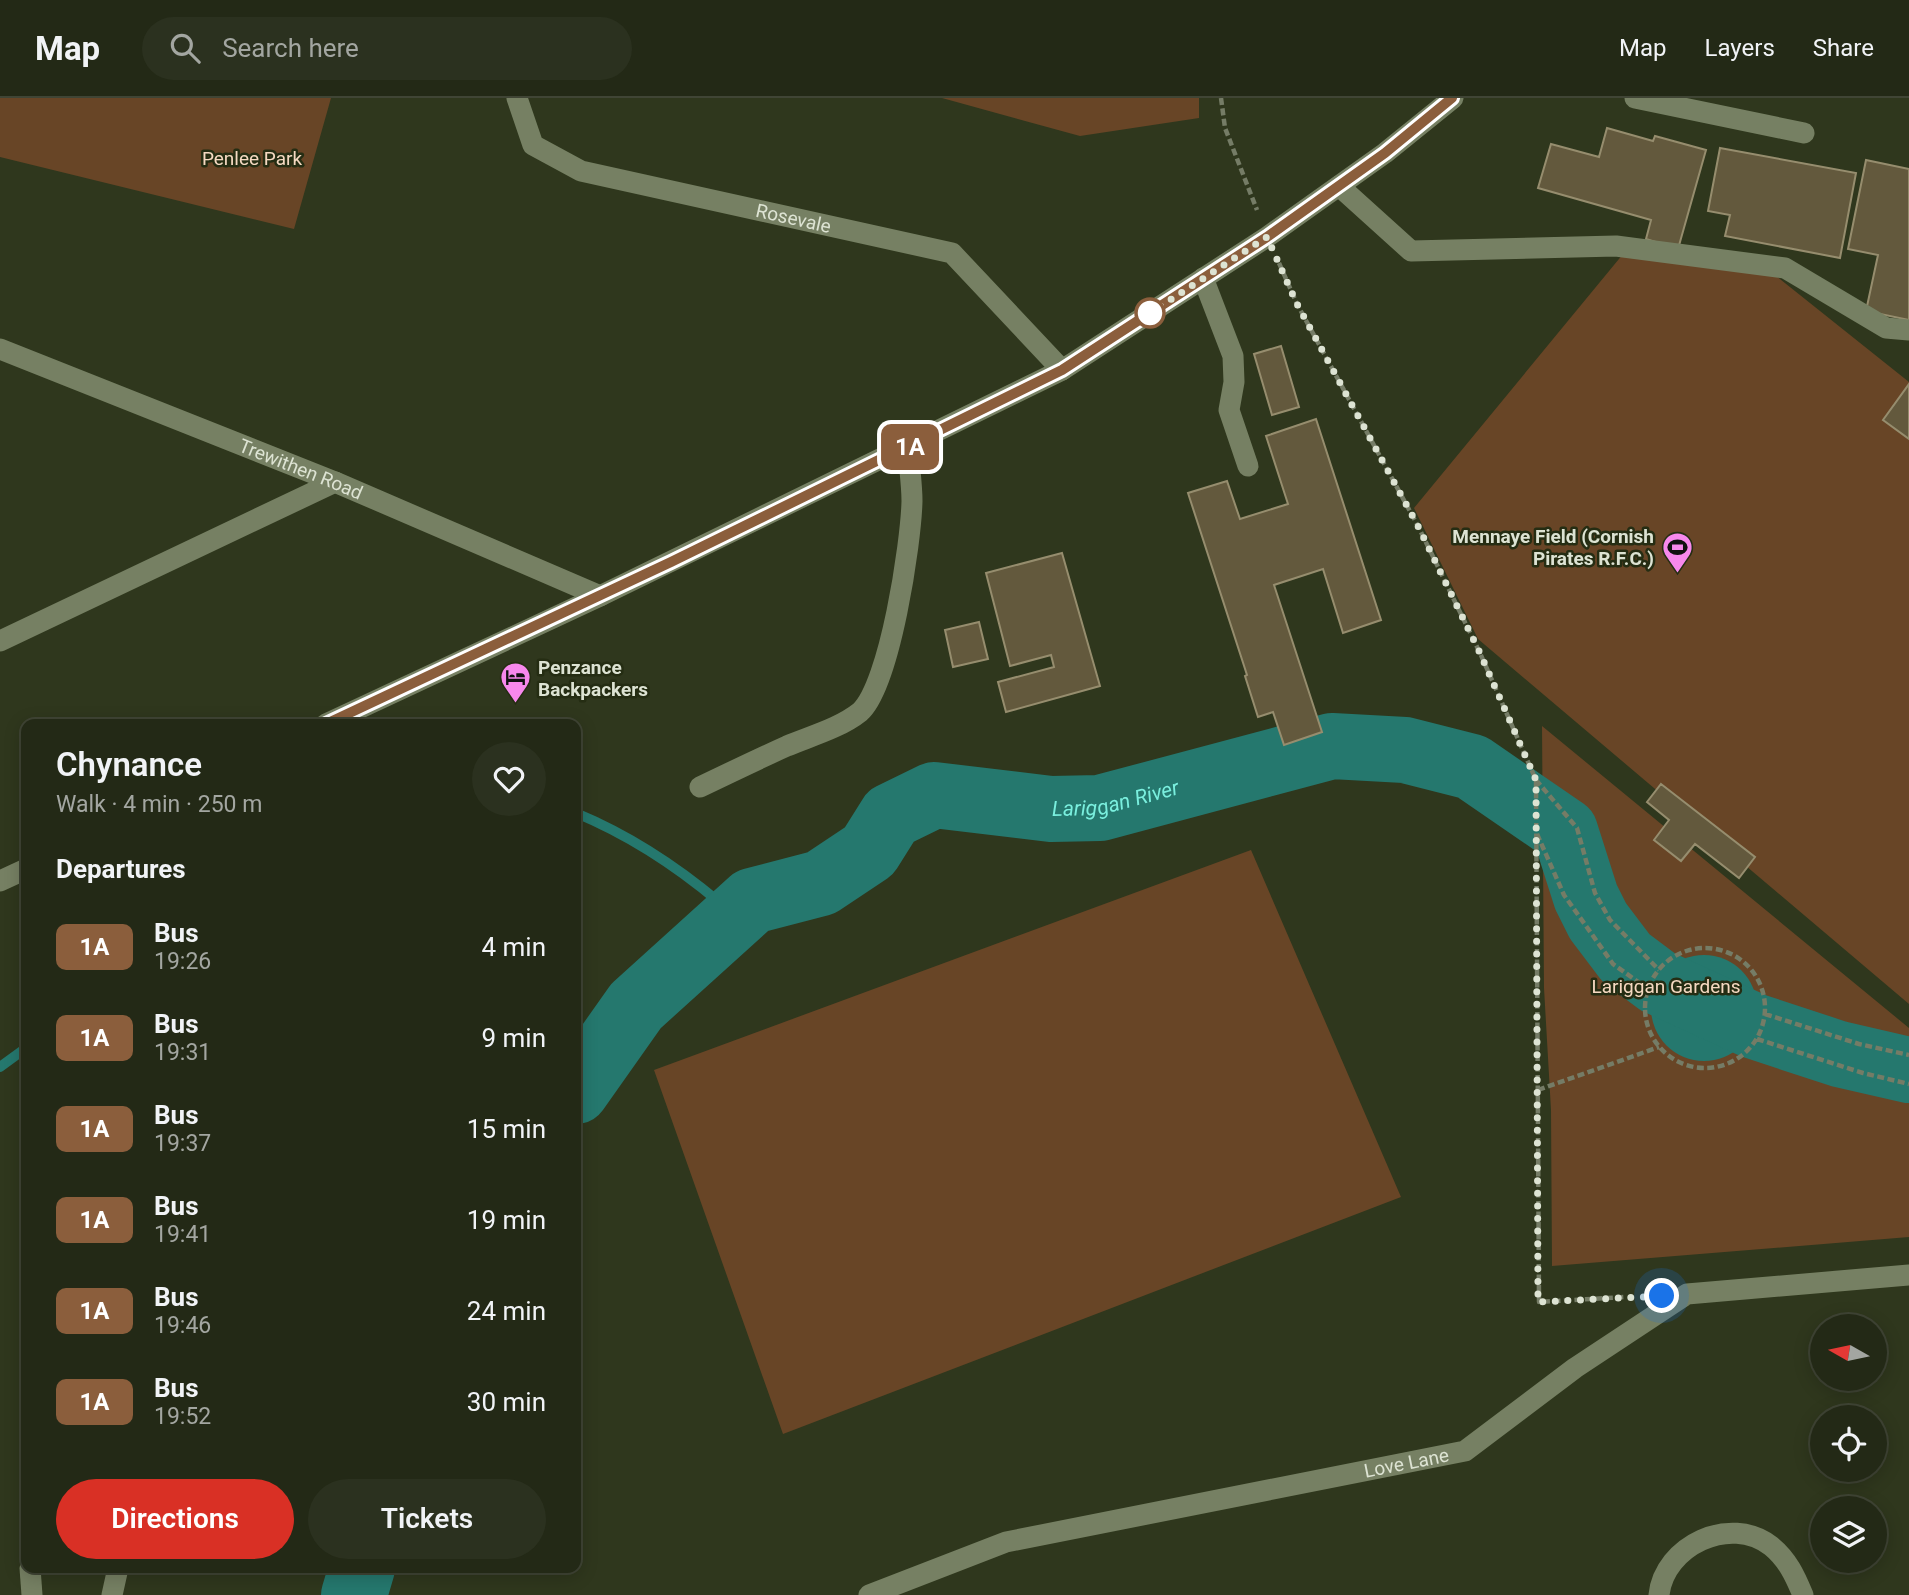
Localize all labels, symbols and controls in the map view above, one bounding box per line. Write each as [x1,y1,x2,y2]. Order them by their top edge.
search box [142,17,632,80]
text: Map [35,29,100,68]
icon: search [166,29,204,67]
text: Search here [222,33,359,63]
text: Map [1619,34,1667,62]
text: Layers [1705,34,1775,62]
text: Share [1813,34,1874,62]
park label: Penlee Park [202,147,302,170]
street label: Rosevale [754,199,833,237]
unlabelled marker [1135,298,1165,328]
line badge: 1A [878,424,942,470]
text: 1A [895,433,925,461]
street label: Trewithen Road [236,434,366,504]
place label: Mennaye Field (Cornish Pirates R.F.C.) [1452,525,1654,570]
sports icon: Mennaye Field (Cornish Pirates R.F.C.) [1660,530,1694,574]
place label: Penzance Backpackers [538,656,648,701]
hotel icon: Penzance Backpackers [498,661,532,705]
button: heart [472,742,546,816]
text: Chynance [56,745,202,784]
water label: Lariggan River [1052,775,1183,821]
text: Walk · 4 min · 250 m [56,791,262,818]
text: Departures [56,854,186,884]
text: Bus [154,918,199,948]
text: 4 min [481,932,546,962]
text: 1A [80,933,109,961]
text: 19:26 [154,948,211,975]
park label: Lariggan Gardens [1591,975,1741,998]
text: Bus [154,1009,199,1039]
text: 9 min [481,1023,546,1053]
text: 1A [80,1024,109,1052]
text: 19:31 [154,1039,211,1066]
text: Bus [154,1100,199,1130]
text: 15 min [467,1114,546,1144]
text: 1A [80,1115,109,1143]
text: 19:37 [154,1130,211,1157]
text: Bus [154,1191,199,1221]
text: 19 min [467,1205,546,1235]
text: 1A [80,1206,109,1234]
text: 19:41 [154,1221,211,1248]
your location [1644,1278,1679,1313]
text: Bus [154,1282,199,1312]
text: 24 min [467,1296,546,1326]
text: 1A [80,1297,109,1325]
text: 19:46 [154,1312,211,1339]
north arrow [1810,1314,1886,1391]
map controls [1810,1314,1887,1573]
text: Bus [154,1373,199,1403]
text: 30 min [467,1387,546,1417]
text: 1A [80,1388,109,1416]
text: 19:52 [154,1403,211,1430]
button: locate [1810,1405,1887,1482]
street label: Love Lane [1362,1443,1451,1482]
button: Directions [56,1479,294,1559]
button: Tickets [308,1479,546,1559]
button: layers [1810,1496,1887,1573]

